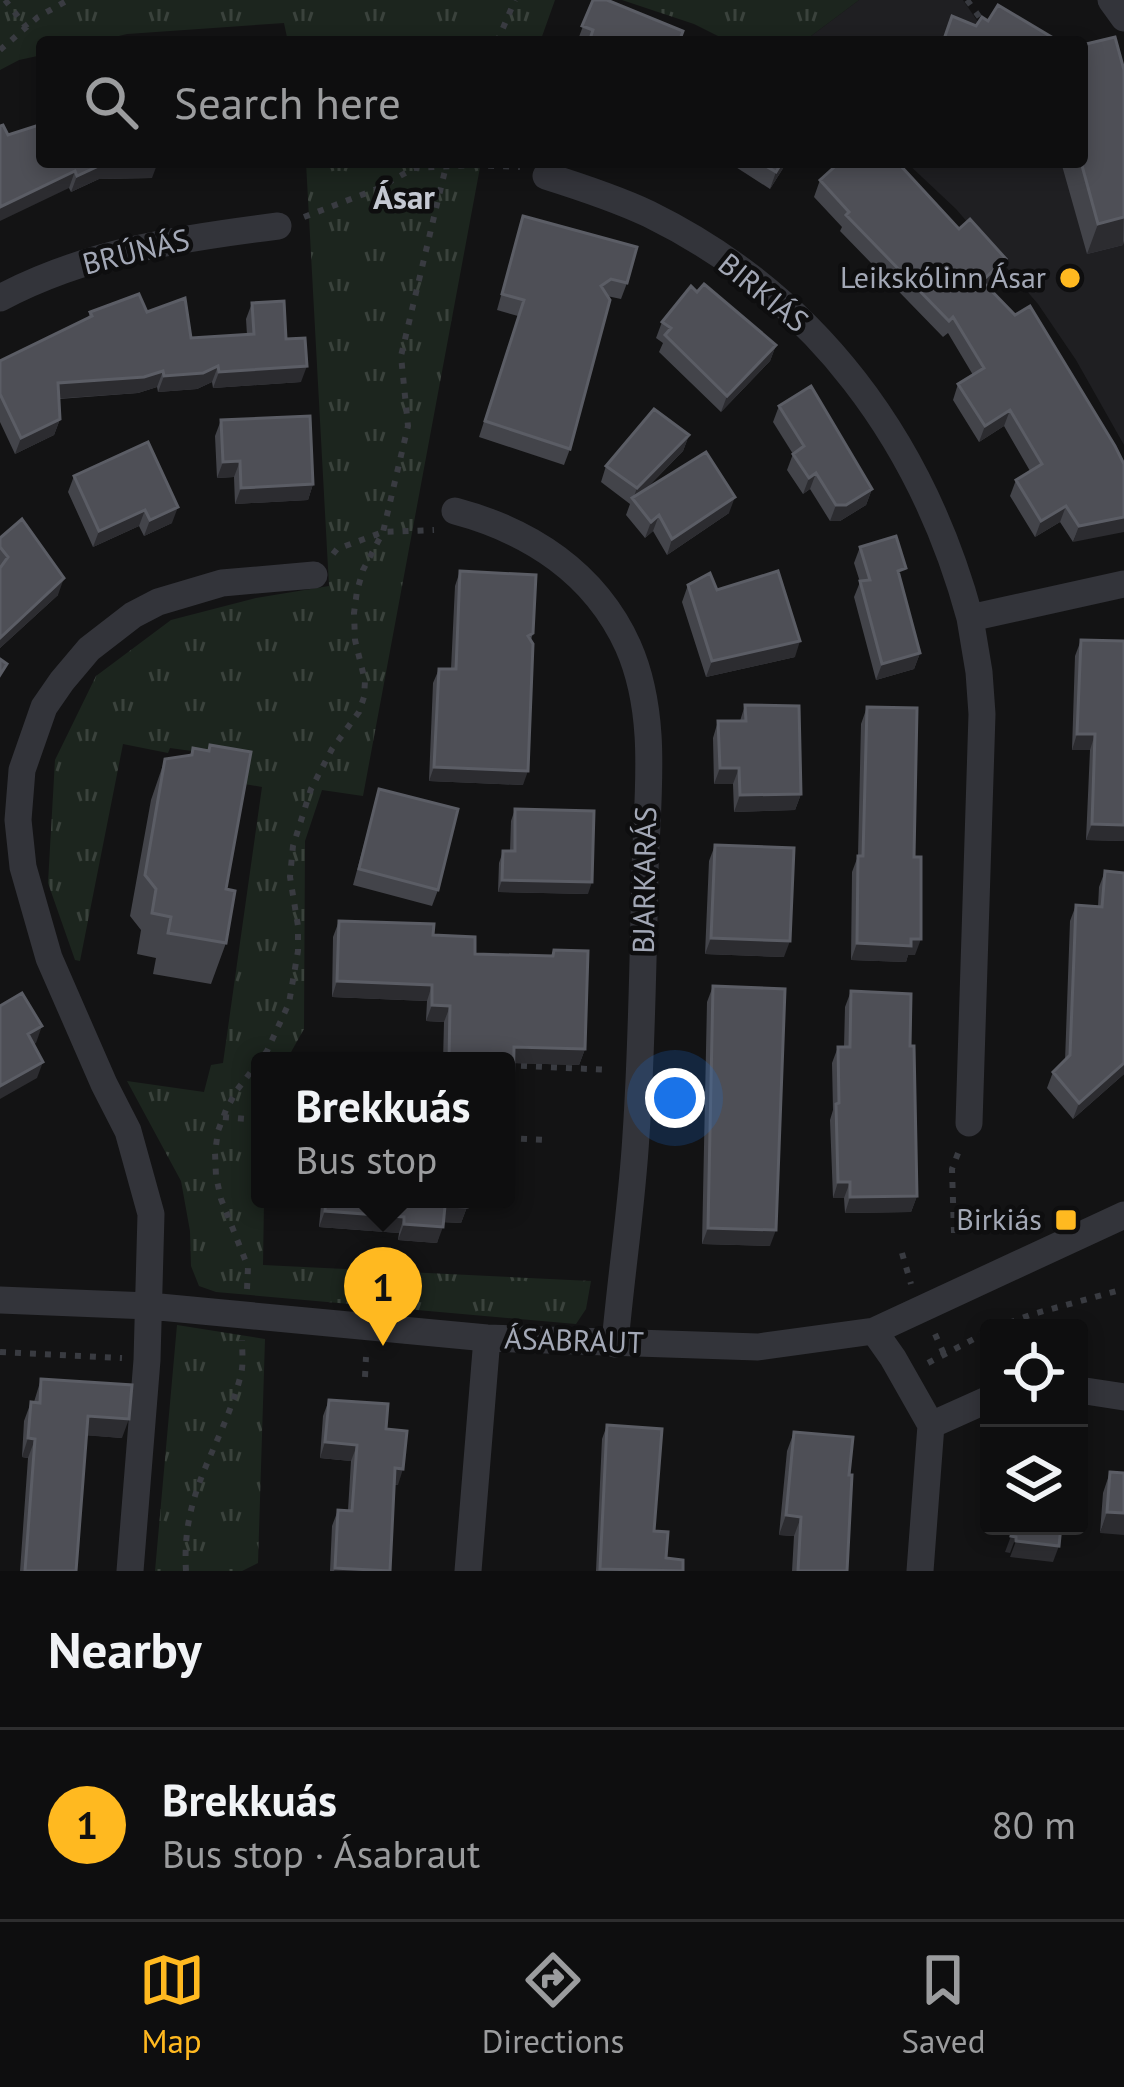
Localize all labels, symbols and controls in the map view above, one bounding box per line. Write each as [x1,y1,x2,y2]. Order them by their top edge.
search box [36,36,1088,168]
icon: search [78,69,144,135]
text: Search here [174,73,401,131]
district label: Ásar [373,175,435,218]
street label: BRÚNÁS [78,218,193,283]
street label: BIRKIÁS [711,244,817,340]
place label: Leikskólinn Ásar [840,257,1046,296]
marker: Leikskólinn Ásar [1057,265,1083,291]
street label: BJARKARÁS [623,806,664,954]
popup [251,1052,515,1208]
your location [645,1068,705,1128]
text: Brekkuás [296,1076,470,1134]
text: Bus stop [296,1134,437,1185]
place label: Birkiás [956,1199,1042,1238]
marker: Birkiás [1053,1207,1079,1233]
pin: 1 [344,1247,422,1346]
street label: ÁSABRAUT [504,1318,645,1361]
map controls [980,1319,1088,1535]
button: locate [980,1319,1088,1427]
button: layers [980,1427,1088,1535]
text: Nearby [48,1616,202,1682]
text: Brekkuás [162,1770,337,1828]
text: 1 [76,1799,98,1850]
text: 80 m [991,1799,1076,1850]
text: Bus stop · Ásabraut [162,1828,480,1879]
tab: Map [139,1947,205,2062]
tab: Directions [482,1947,624,2062]
tab: Saved [901,1947,985,2062]

